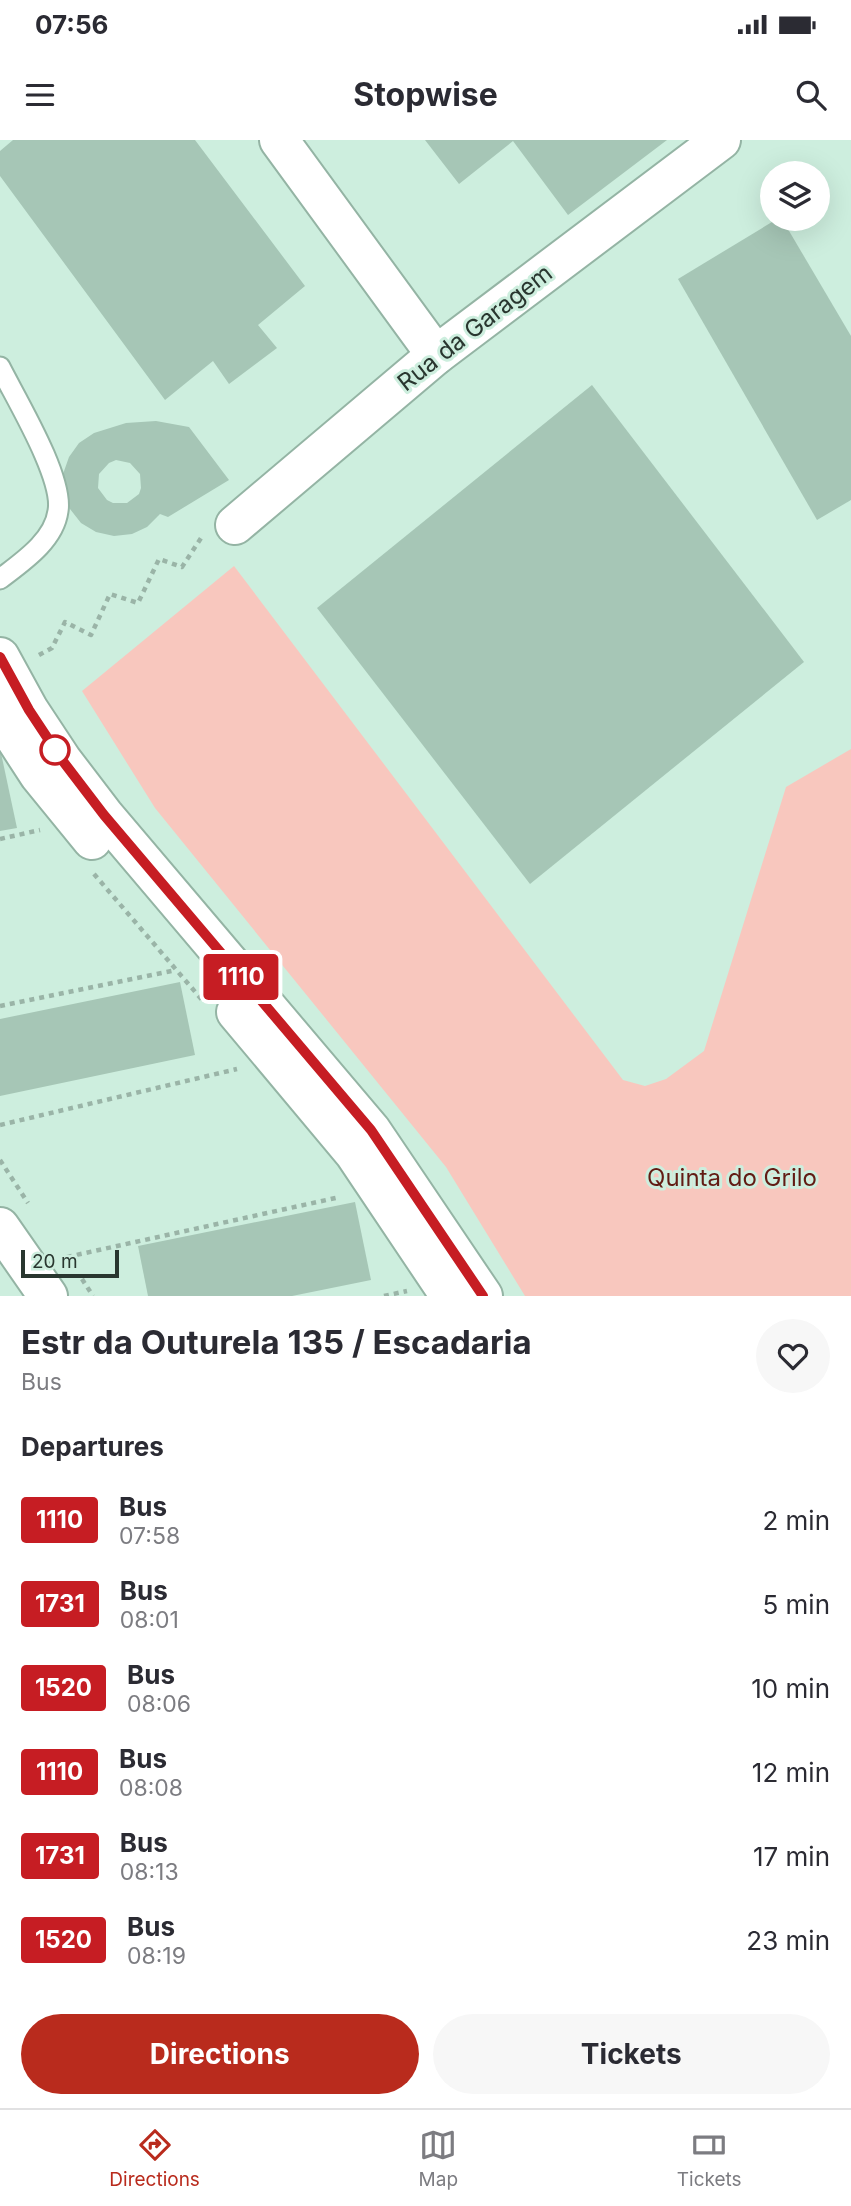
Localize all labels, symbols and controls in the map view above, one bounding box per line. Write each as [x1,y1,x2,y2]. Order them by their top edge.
text: 07:56 [35,9,108,40]
text: Stopwise [353,75,498,114]
icon: menu [21,76,59,114]
icon: search [792,76,830,114]
map controls [760,161,830,231]
button: layers [760,161,830,231]
street label: Rua da Garagem [392,258,558,397]
unlabelled marker [40,735,70,765]
line badge: 1110 [192,954,290,1000]
text: 1110 [217,962,265,991]
park label: Quinta do Grilo [647,1163,817,1192]
scale bar [21,1247,119,1279]
text: 20 m [32,1250,78,1273]
button: heart [756,1319,830,1393]
text: Estr da Outurela 135 / Escadaria [21,1322,532,1362]
text: Bus [21,1368,62,1396]
text: Departures [21,1431,164,1462]
text: Bus [119,1491,167,1522]
text: 1110 [36,1505,83,1534]
text: 2 min [762,1505,830,1536]
text: 07:58 [119,1522,180,1550]
text: Bus [120,1575,168,1606]
text: 1731 [35,1589,85,1618]
text: 5 min [762,1589,830,1620]
text: 08:01 [120,1606,179,1634]
text: Bus [127,1659,175,1690]
text: 1520 [35,1673,92,1702]
text: 10 min [751,1673,830,1704]
text: 08:06 [127,1690,191,1718]
text: Bus [119,1743,167,1774]
text: 1110 [36,1757,83,1786]
text: 12 min [752,1757,830,1788]
text: 08:08 [119,1774,183,1802]
text: Bus [120,1827,168,1858]
text: 1731 [35,1841,85,1870]
text: 17 min [753,1841,830,1872]
text: 08:13 [120,1858,179,1886]
text: Bus [127,1911,175,1942]
text: 1520 [35,1925,92,1954]
text: 23 min [746,1925,830,1956]
text: 08:19 [127,1942,186,1970]
button: Directions [21,2014,419,2094]
button: Tickets [433,2014,830,2094]
tab: Directions [109,2126,200,2191]
tab: Map [419,2126,458,2191]
tab: Tickets [677,2126,742,2191]

